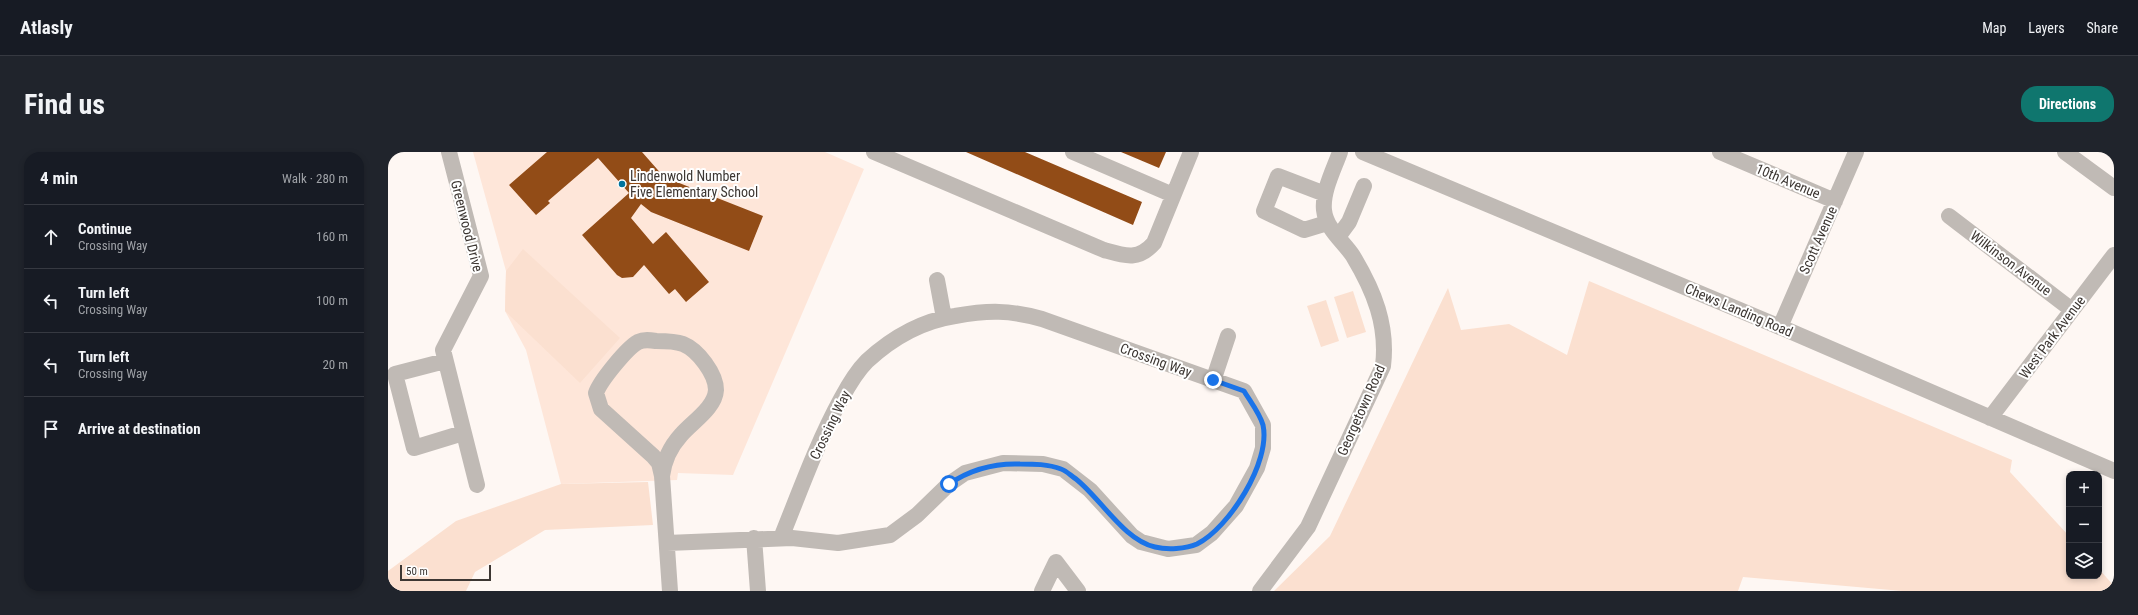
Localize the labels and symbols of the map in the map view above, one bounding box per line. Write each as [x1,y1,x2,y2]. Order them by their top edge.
street label: 10th Avenue [1753,160,1823,202]
place label: Lindenwold Number Five Elementary School [630,168,758,200]
street label: Greenwood Drive [448,179,486,274]
marker: Lindenwold Number Five Elementary School [617,179,627,189]
street label: Scott Avenue [1796,203,1840,276]
street label: Wilkinson Avenue [1967,227,2055,299]
street label: Chews Landing Road [1683,280,1795,340]
street label: West Park Avenue [2016,292,2089,381]
street label: Crossing Way [1118,340,1194,380]
street label: Georgetown Road [1334,362,1388,458]
route end [1204,371,1222,389]
street label: Crossing Way [806,388,854,462]
route start [940,475,958,493]
scale bar [400,563,491,582]

